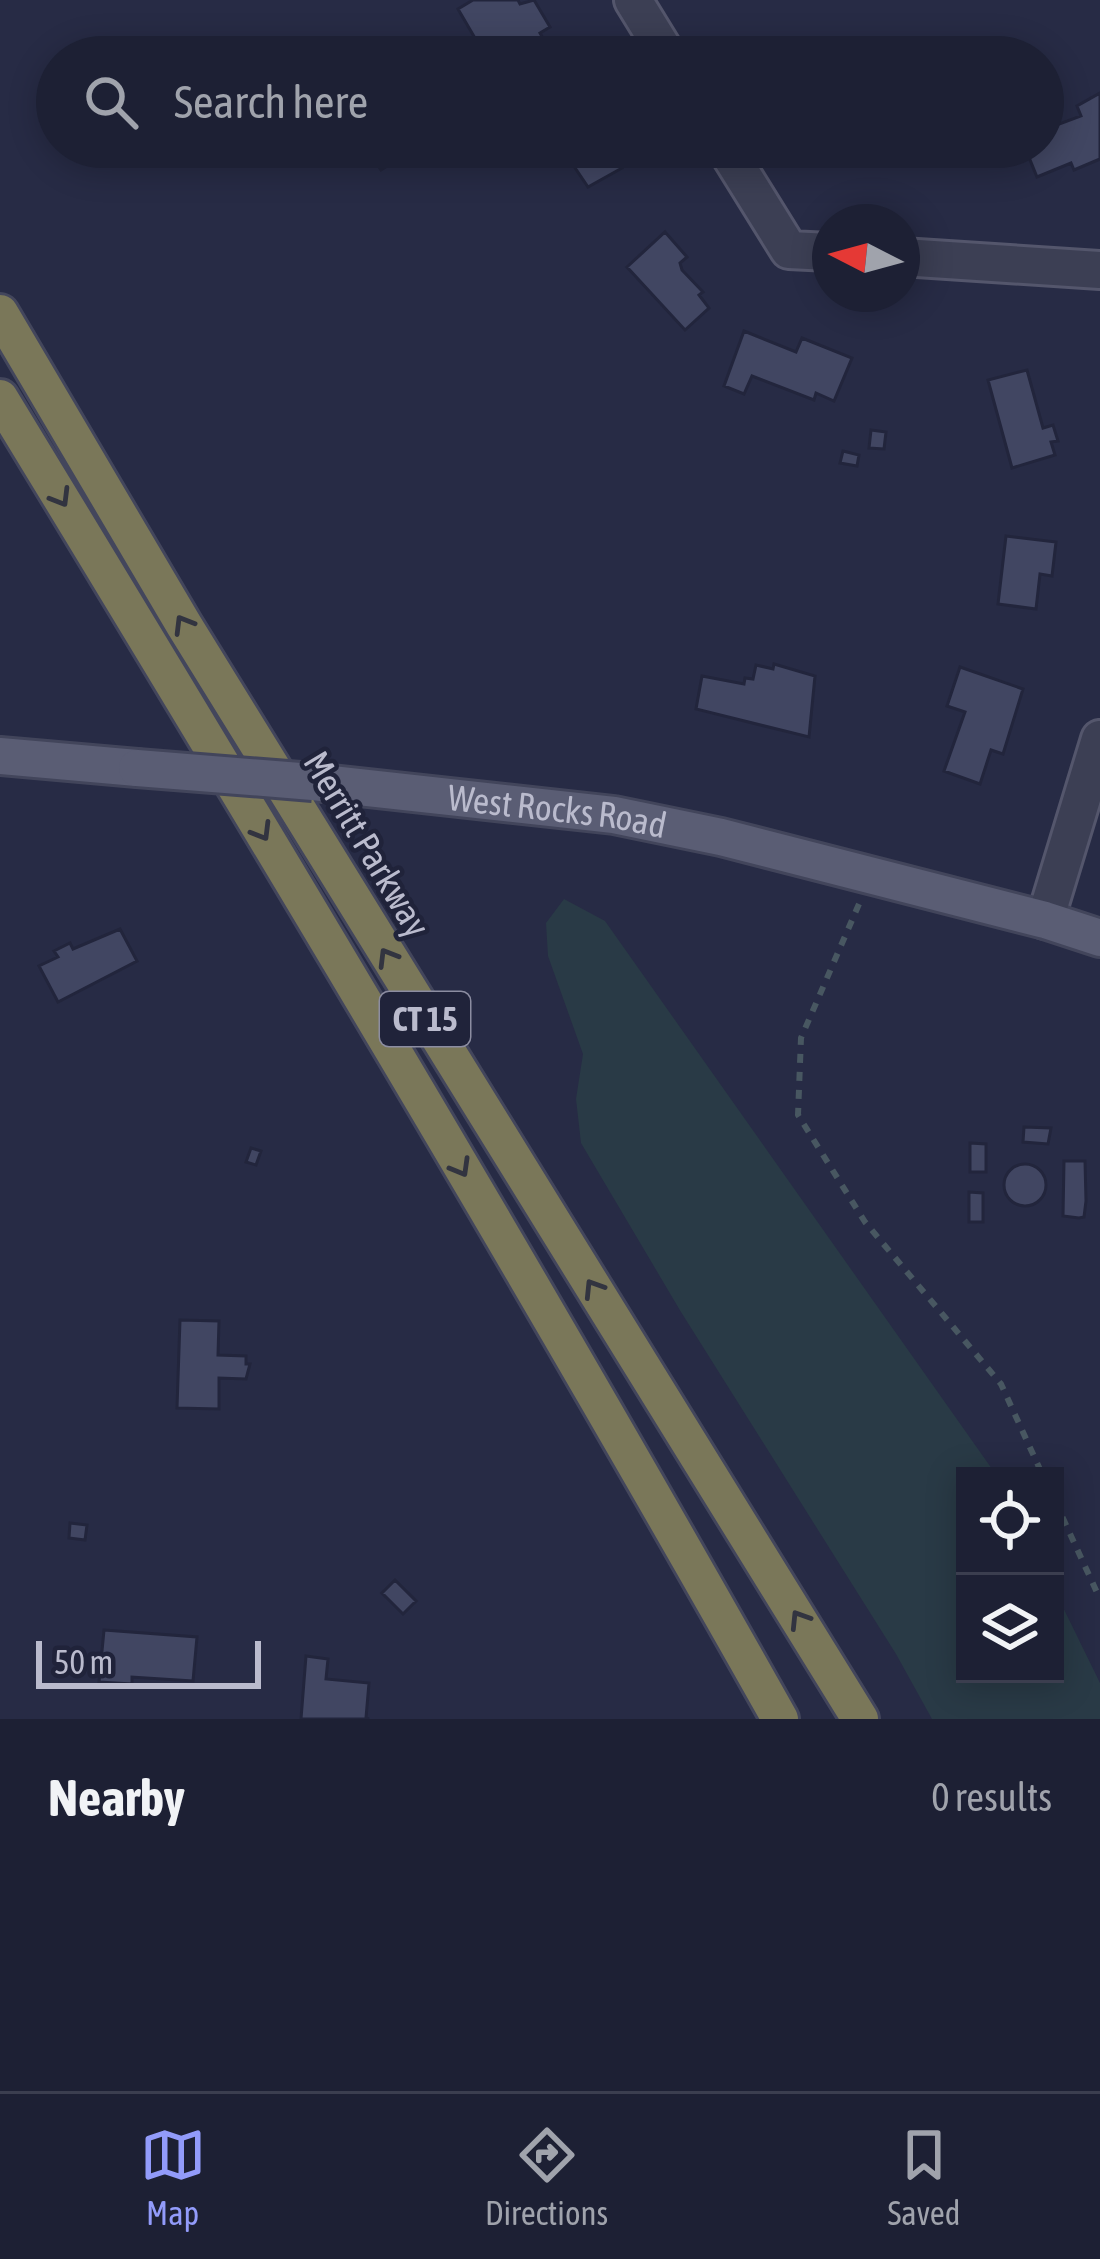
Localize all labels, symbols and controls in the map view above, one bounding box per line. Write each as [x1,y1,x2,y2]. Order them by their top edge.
search box [36,36,1064,168]
icon: search [78,69,144,135]
text: Search here [174,76,368,128]
north arrow [812,204,920,312]
one-way arrow [47,485,69,507]
one-way arrow [175,615,197,637]
street label: Merritt Parkway [295,744,439,944]
street label: West Rocks Road [446,776,670,846]
one-way arrow [248,819,271,841]
one-way arrow [379,948,401,970]
road number: CT 15 [380,992,470,1046]
one-way arrow [446,1155,469,1177]
one-way arrow [585,1279,607,1301]
map controls [956,1467,1064,1683]
button: locate [956,1467,1064,1575]
button: layers [956,1575,1064,1683]
one-way arrow [791,1611,813,1633]
scale bar [36,1635,261,1688]
text: 50 m [54,1643,113,1681]
text: Nearby [48,1768,185,1827]
text: 0 results [931,1775,1052,1819]
tab: Map [140,2122,206,2232]
tab: Directions [485,2122,608,2232]
tab: Saved [887,2122,960,2232]

